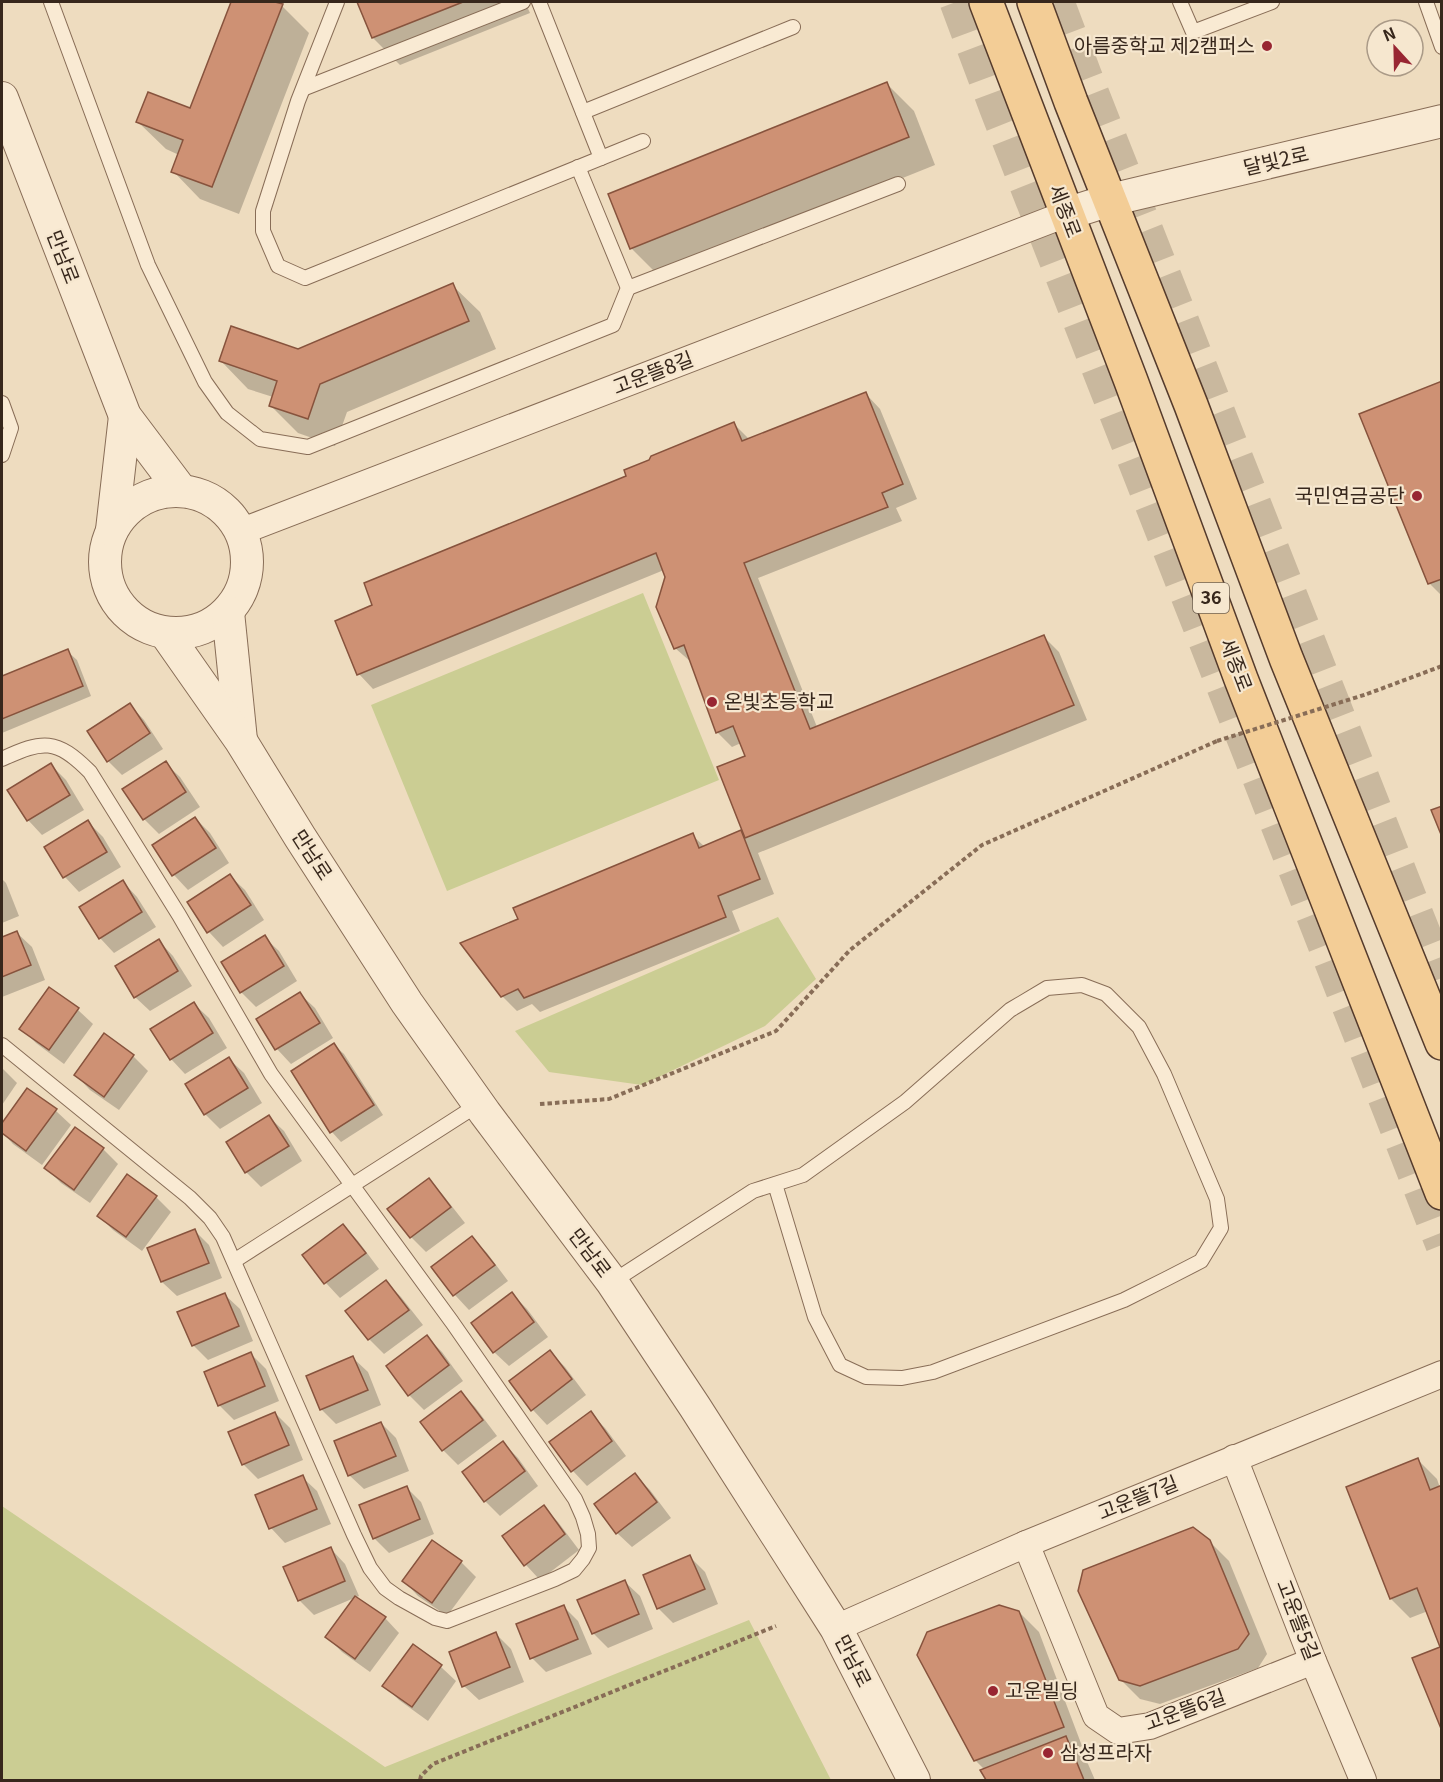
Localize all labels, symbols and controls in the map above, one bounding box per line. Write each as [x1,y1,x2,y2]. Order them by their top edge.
north arrow [1365,18,1425,78]
text: N [1379,20,1399,47]
place label: 아름중학교 제2캠퍼스 [1074,30,1255,59]
marker: 아름중학교 제2캠퍼스 [1260,39,1274,53]
street label: 달빛2로 [1240,138,1311,181]
street label: 세종로 [1043,179,1090,241]
street label: 만남로 [41,225,88,287]
street label: 고운뜰8길 [608,343,697,400]
place label: 국민연금공단 [1295,480,1405,509]
marker: 국민연금공단 [1410,489,1424,503]
road number: 36 [1193,583,1229,613]
street label: 세종로 [1214,633,1261,695]
place label: 온빛초등학교 [724,686,834,715]
marker: 온빛초등학교 [705,695,719,709]
street label: 만남로 [286,823,340,885]
street label: 만남로 [563,1221,619,1283]
street label: 고운뜰7길 [1093,1467,1182,1526]
street label: 고운뜰5길 [1271,1575,1328,1664]
street label: 만남로 [829,1629,880,1691]
place label: 고운빌딩 [1005,1675,1079,1704]
street label: 고운뜰6길 [1140,1680,1229,1737]
marker: 고운빌딩 [986,1684,1000,1698]
place label: 삼성프라자 [1060,1737,1152,1766]
marker: 삼성프라자 [1041,1746,1055,1760]

